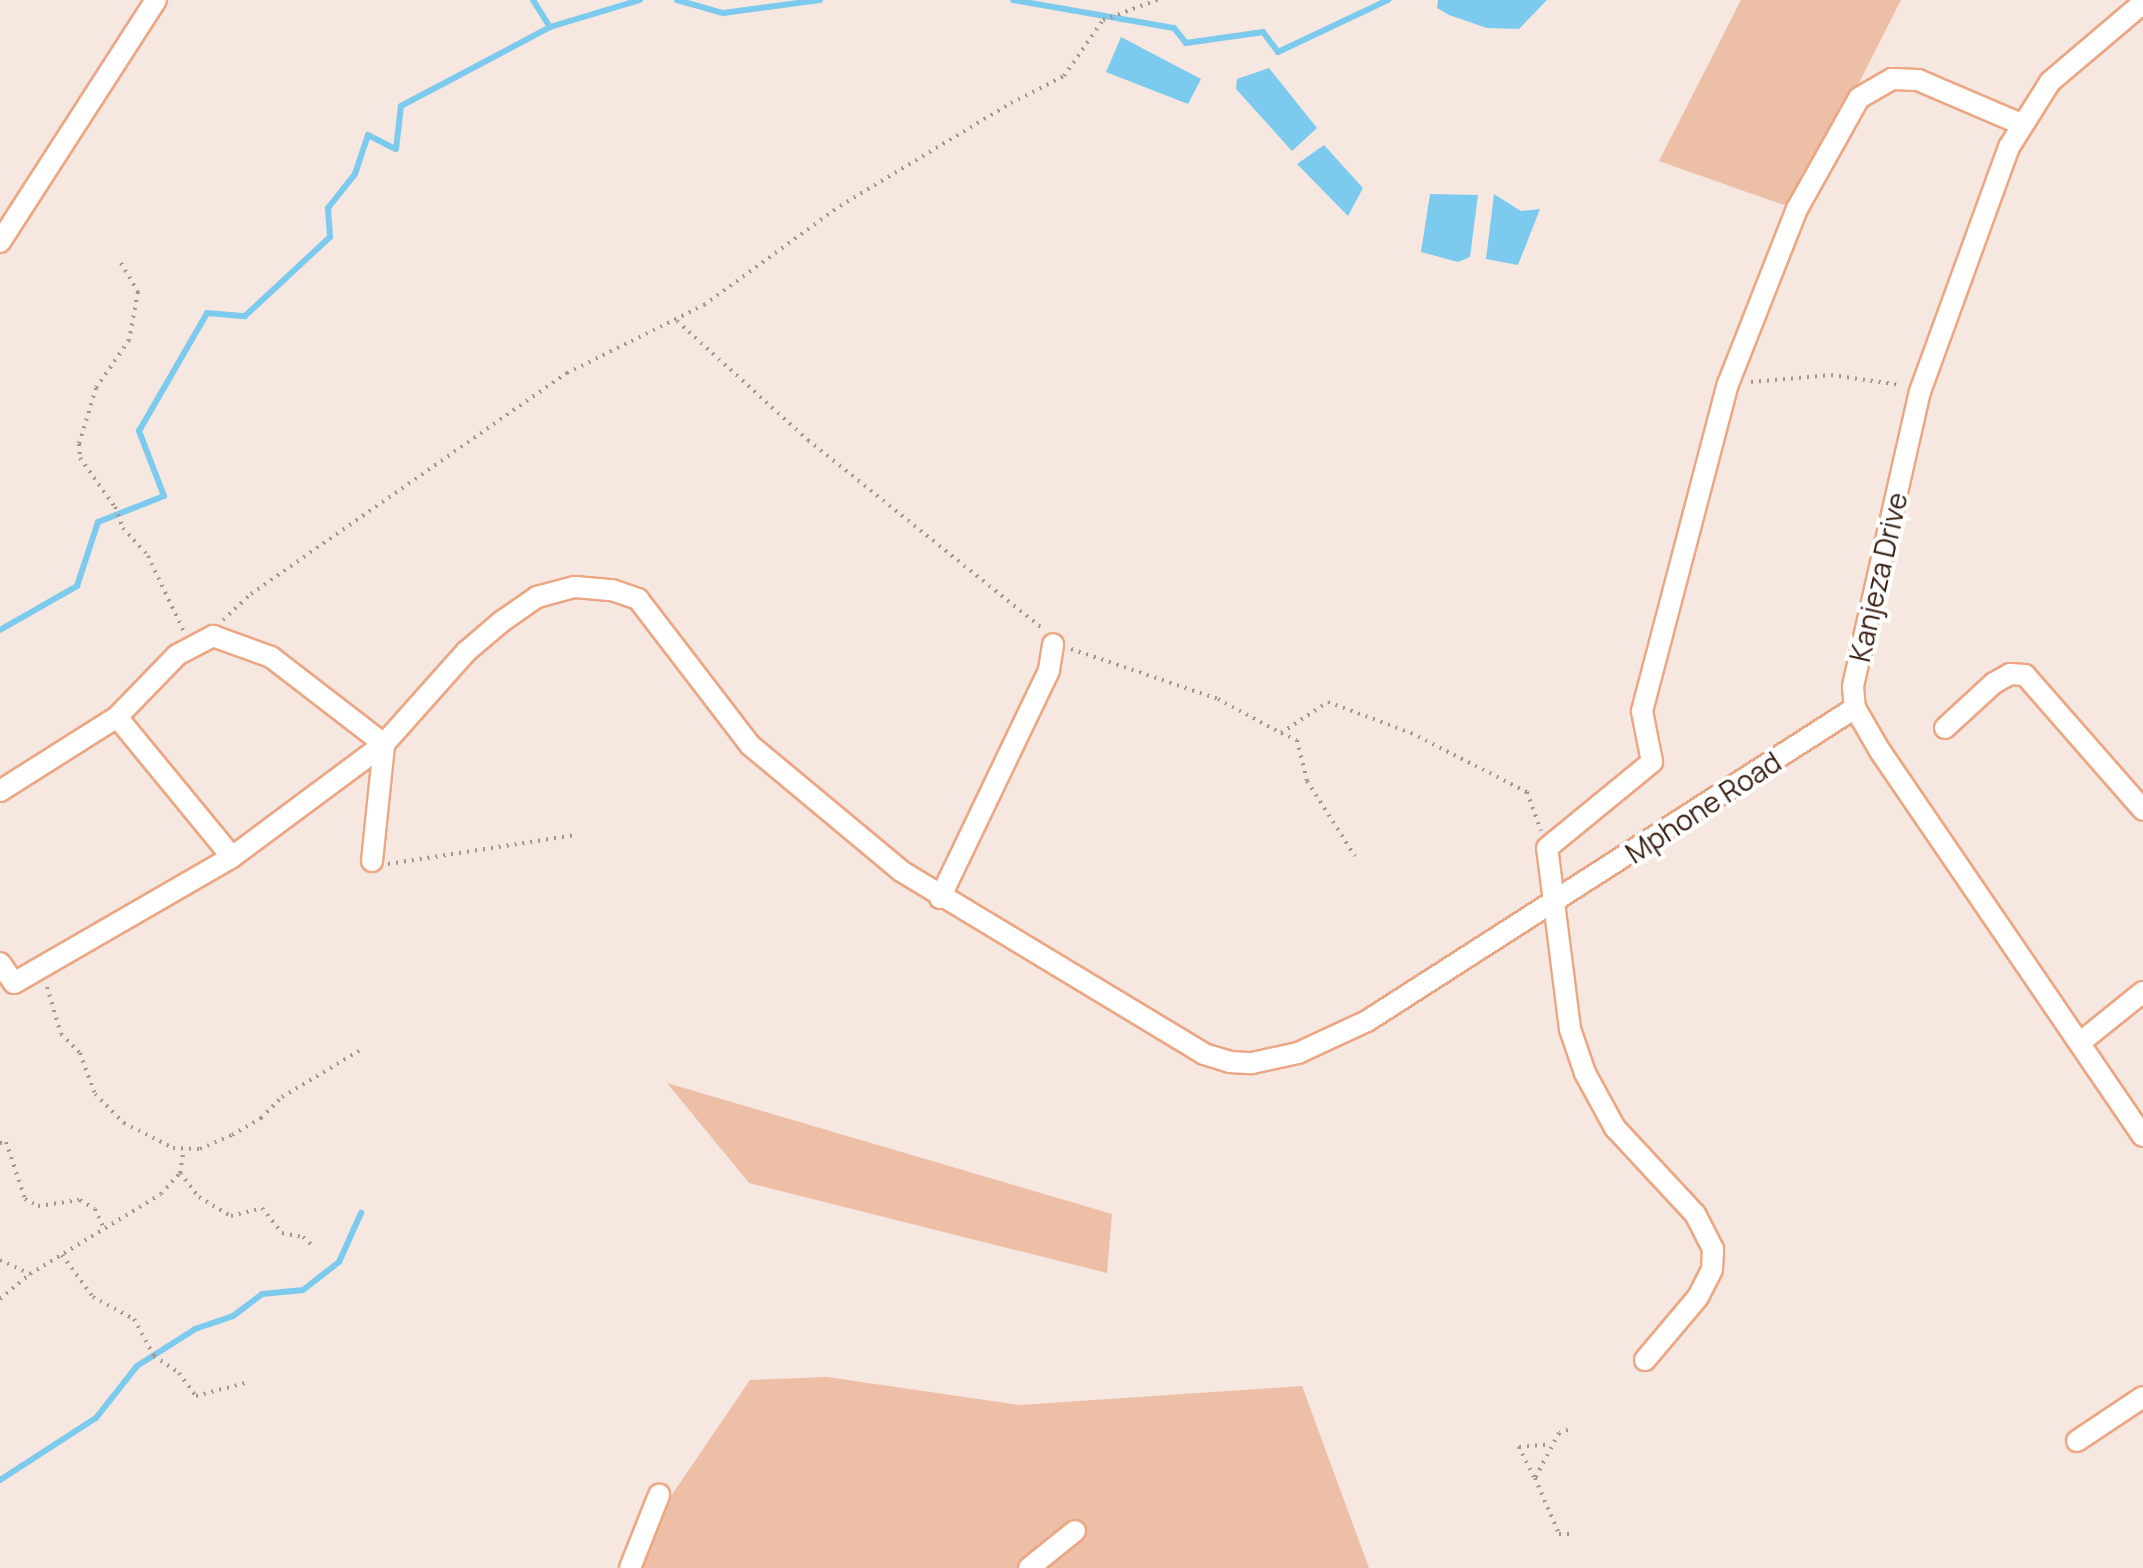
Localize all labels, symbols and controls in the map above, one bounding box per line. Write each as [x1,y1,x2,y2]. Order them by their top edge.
street label: Kanjeza Drive [1842,489,1914,665]
street label: Mphone Road [1619,744,1787,870]

